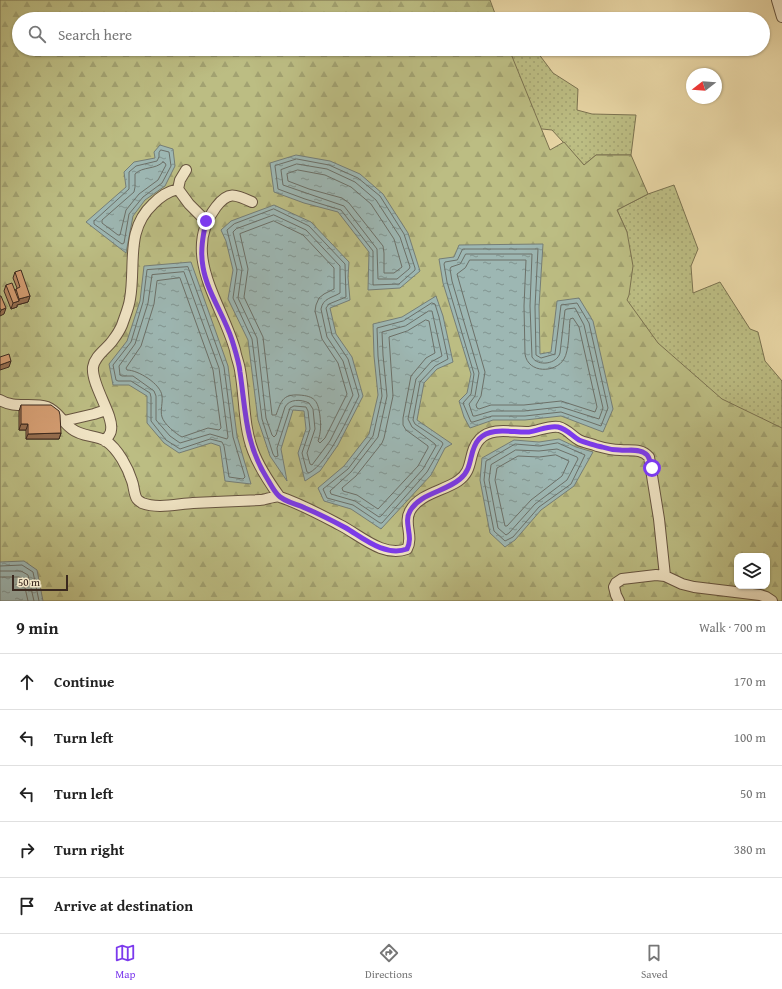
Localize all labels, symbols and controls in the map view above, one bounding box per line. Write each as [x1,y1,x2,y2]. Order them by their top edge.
search box [12,12,770,56]
icon: search [26,23,48,45]
text: Search here [58,24,132,45]
north arrow [686,68,722,104]
route end [197,212,215,230]
route start [643,459,661,477]
map controls [734,553,770,589]
button: layers [734,553,770,589]
scale bar [12,573,68,592]
text: 50 m [18,574,40,590]
text: 9 min [16,615,58,640]
text: Walk · 700 m [699,618,766,637]
icon: ahead [16,671,38,693]
text: Continue [54,671,115,692]
text: 170 m [734,672,766,691]
icon: left [16,727,38,749]
text: Turn left [54,727,113,748]
text: 100 m [734,728,766,747]
icon: left [16,783,38,805]
text: Turn left [54,783,113,804]
text: 50 m [740,784,766,803]
icon: right [16,839,38,861]
text: Turn right [54,839,125,860]
text: 380 m [734,840,766,859]
icon: arrive [16,895,38,917]
text: Arrive at destination [54,895,193,916]
tab: Map [114,942,136,982]
tab: Directions [365,942,412,982]
tab: Saved [641,942,668,982]

